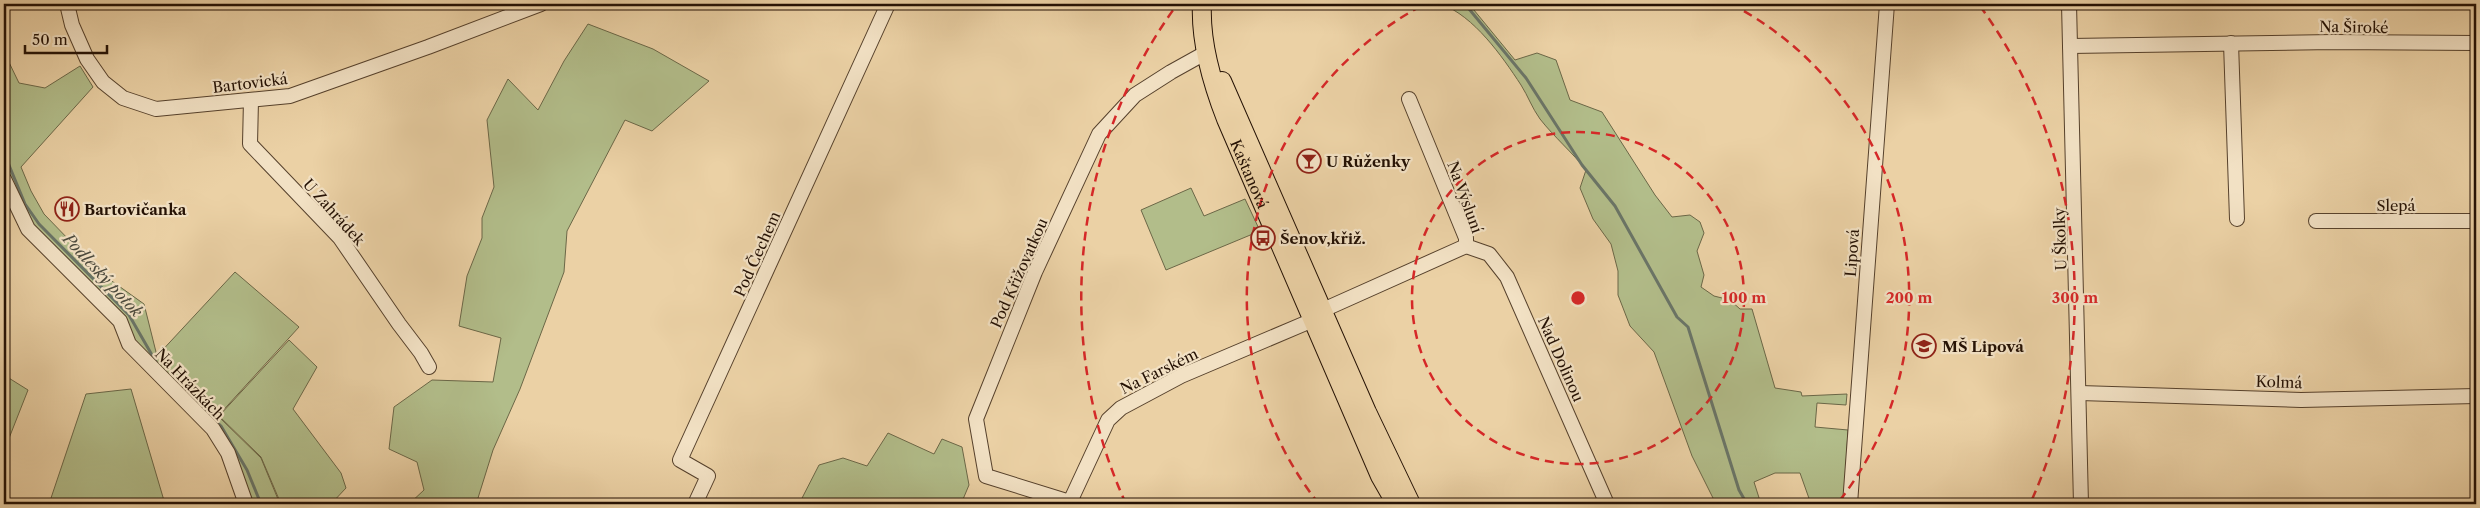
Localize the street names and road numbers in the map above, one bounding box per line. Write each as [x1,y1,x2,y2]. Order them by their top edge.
street label: Na Široké [2319,17,2389,37]
street label: Bartovická [211,69,289,97]
street label: Kaštanová [1226,136,1273,211]
street label: Na Výsluní [1443,158,1487,236]
street label: U Zahrádek [299,175,370,250]
street label: Slepá [2377,196,2416,215]
street label: U Školky [2049,207,2071,271]
street label: Pod Čechem [730,208,784,300]
street label: Pod Křižovatkou [986,215,1052,331]
street label: Lipová [1841,228,1863,278]
street label: Nad Dolinou [1534,313,1588,405]
street label: Na Hrázkách [151,344,229,424]
street label: Na Farském [1117,344,1201,398]
street label: Kolmá [2255,372,2303,392]

